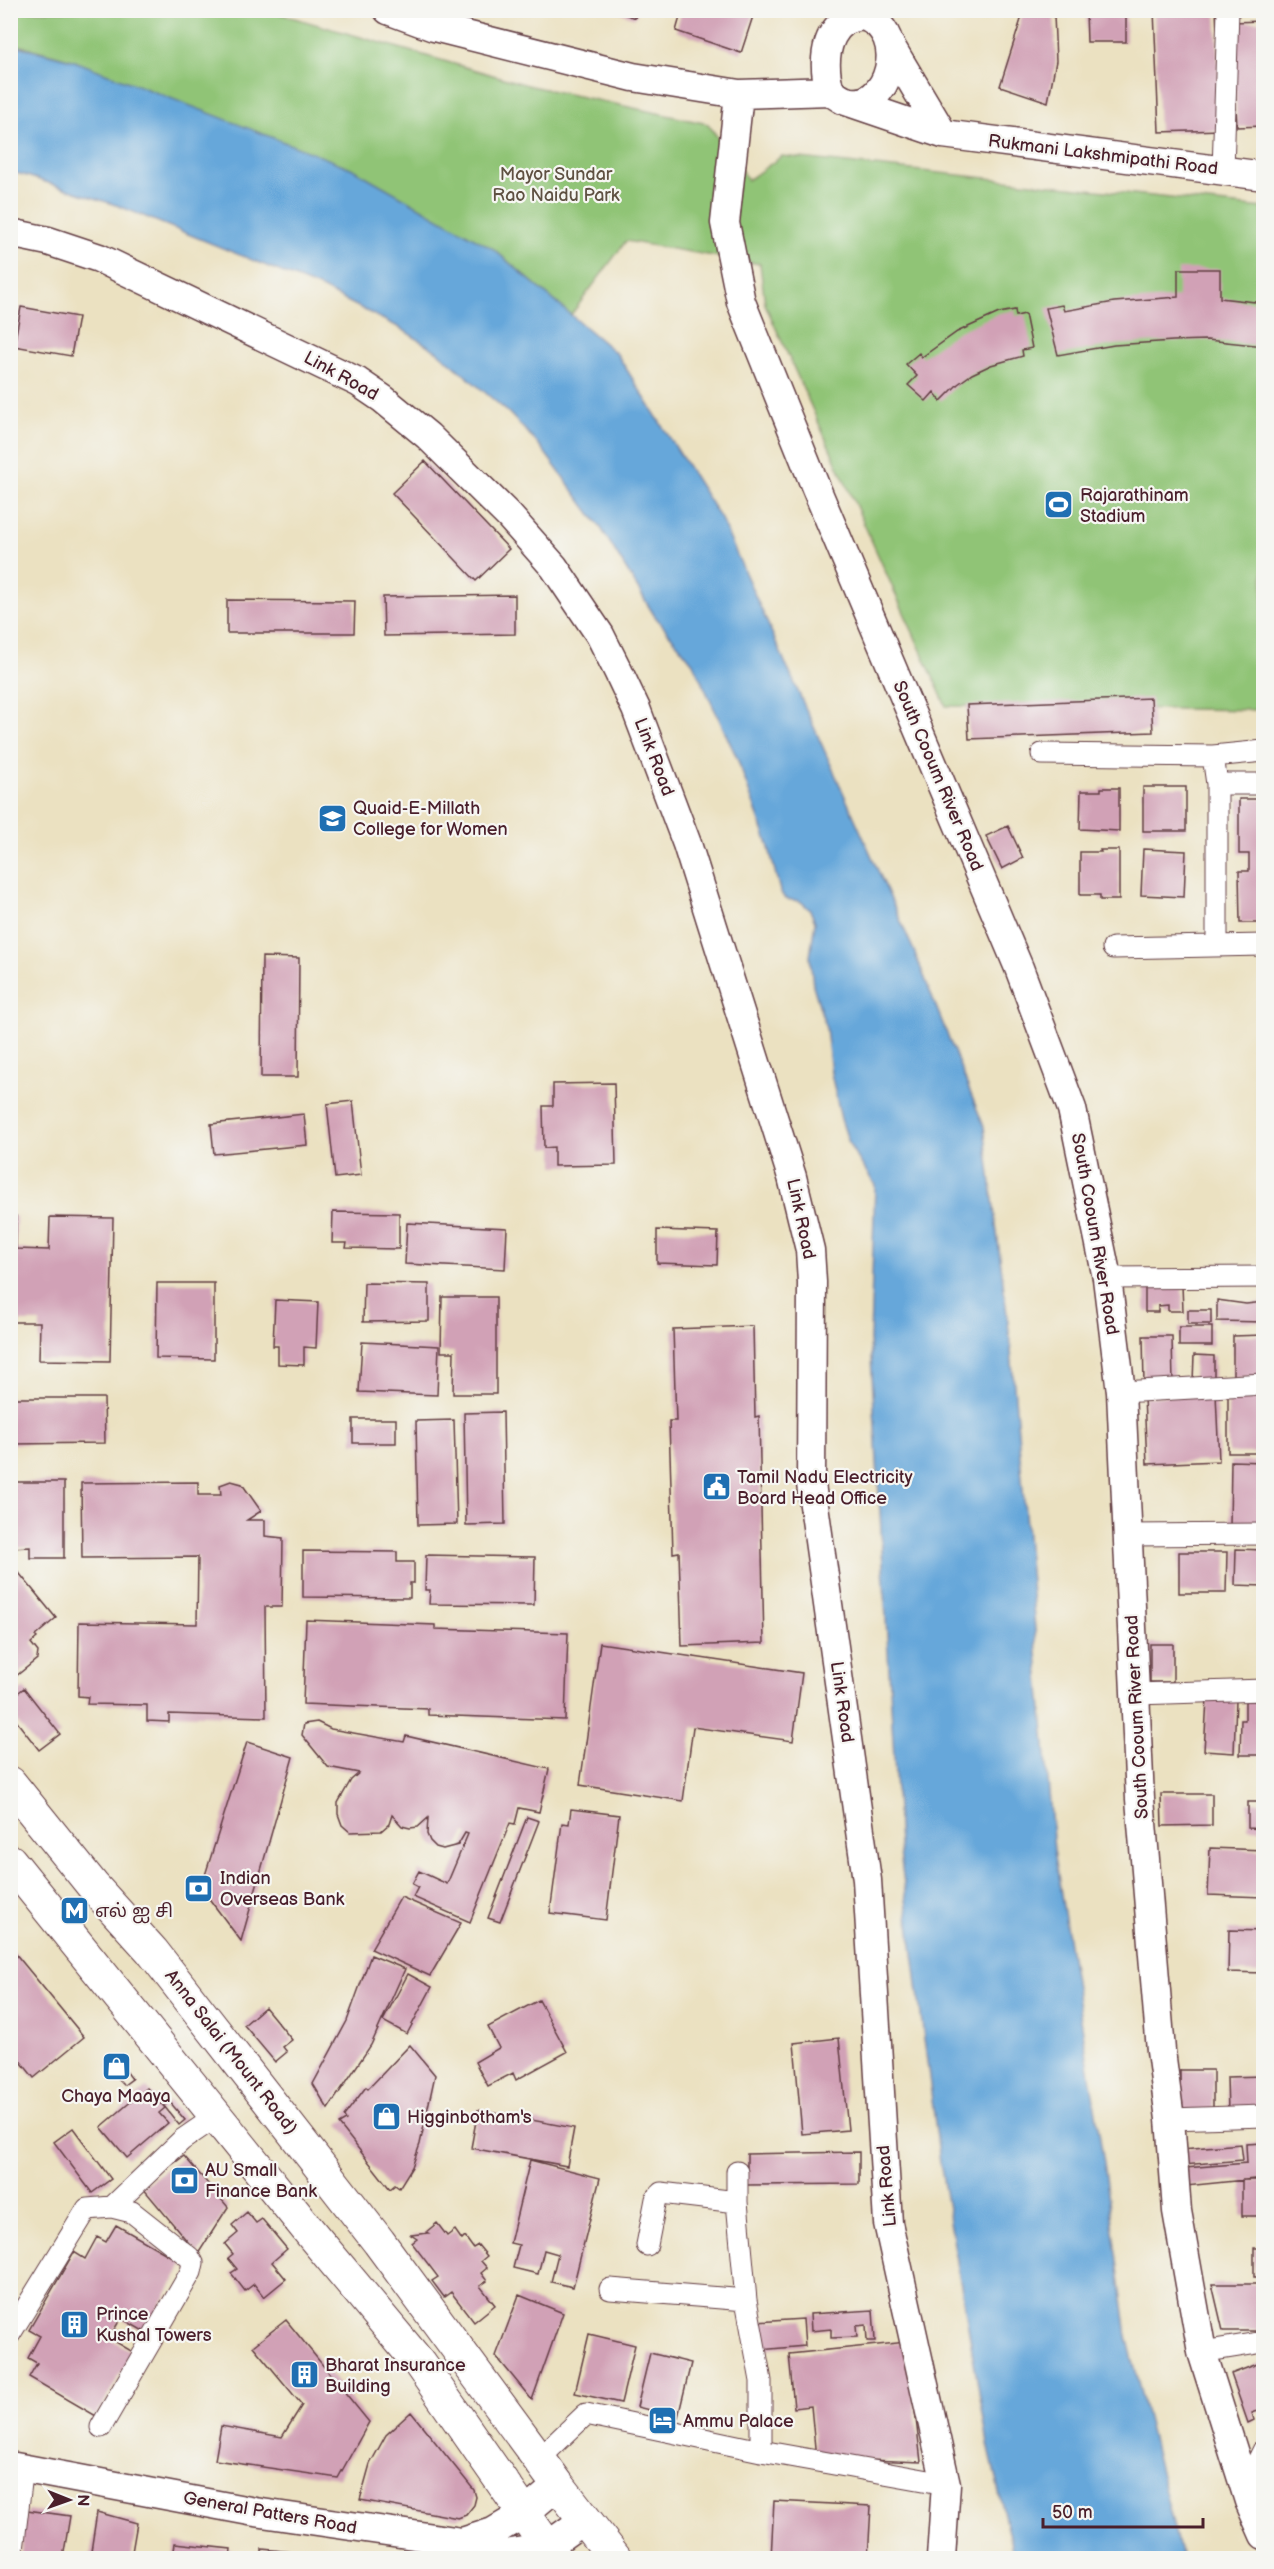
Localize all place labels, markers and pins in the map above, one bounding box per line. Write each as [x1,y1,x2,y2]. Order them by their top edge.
place label: Rajarathinam Stadium [1080,485,1189,527]
sports icon: Rajarathinam Stadium [1043,489,1075,521]
place label: Quaid-E-Millath College for Women [353,798,508,840]
school or university icon: Quaid-E-Millath College for Women [316,802,348,834]
place label: Tamil Nadu Electricity Board Head Office [737,1467,914,1509]
public building icon: Tamil Nadu Electricity Board Head Office [700,1471,732,1503]
place label: Indian Overseas Bank [220,1868,345,1910]
bank icon: Indian Overseas Bank [183,1872,215,1904]
metro station icon: எல் ஐ சி [58,1895,90,1927]
place label: எல் ஐ சி [95,1901,173,1924]
shop icon: Chaya Maaya [100,2051,132,2083]
place label: Chaya Maaya [61,2086,171,2107]
shop icon: Higginbotham's [370,2101,402,2133]
place label: Higginbotham's [407,2107,532,2128]
place label: AU Small Finance Bank [205,2160,317,2202]
bank icon: AU Small Finance Bank [168,2164,200,2196]
place label: Prince Kushal Towers [96,2304,212,2346]
building icon: Prince Kushal Towers [59,2308,91,2340]
place label: Bharat Insurance Building [325,2355,466,2397]
building icon: Bharat Insurance Building [288,2359,320,2391]
hotel icon: Ammu Palace [646,2405,678,2437]
place label: Ammu Palace [683,2411,794,2432]

